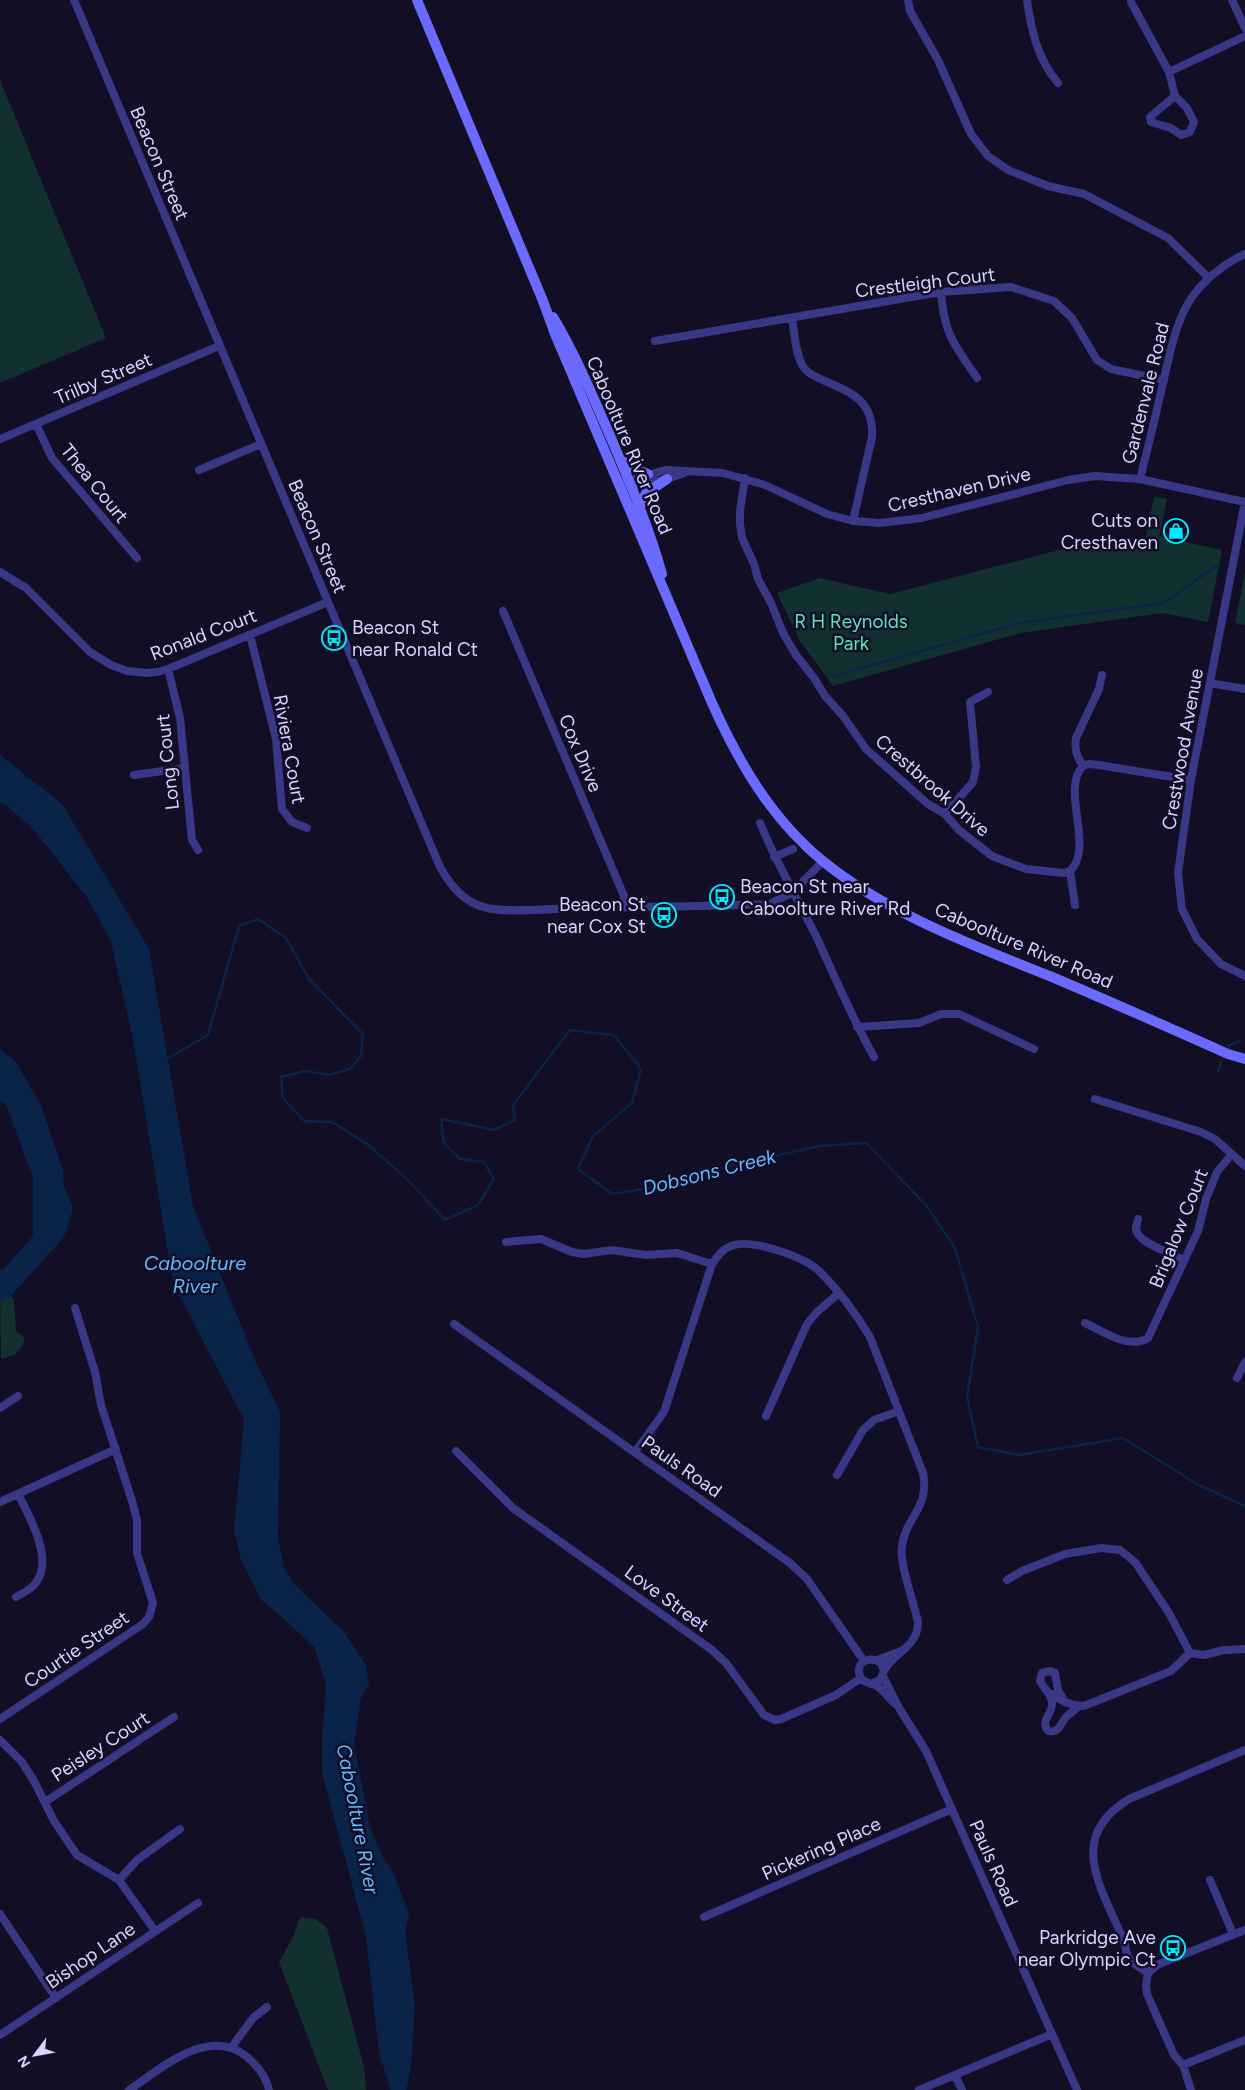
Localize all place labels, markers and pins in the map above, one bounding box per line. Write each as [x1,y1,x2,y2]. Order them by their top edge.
place label: Cuts on Cresthaven [1061,509,1158,554]
shop icon: Cuts on Cresthaven [1163,518,1189,544]
place label: Beacon St near Ronald Ct [352,616,478,661]
bus stop icon: Beacon St near Ronald Ct [321,625,347,651]
place label: Beacon St near Caboolture River Rd [740,875,911,920]
bus stop icon: Beacon St near Caboolture River Rd [709,884,735,910]
place label: Beacon St near Cox St [547,893,646,938]
bus stop icon: Beacon St near Cox St [651,902,677,928]
place label: Parkridge Ave near Olympic Ct [1018,1926,1156,1971]
bus stop icon: Parkridge Ave near Olympic Ct [1160,1935,1186,1961]

